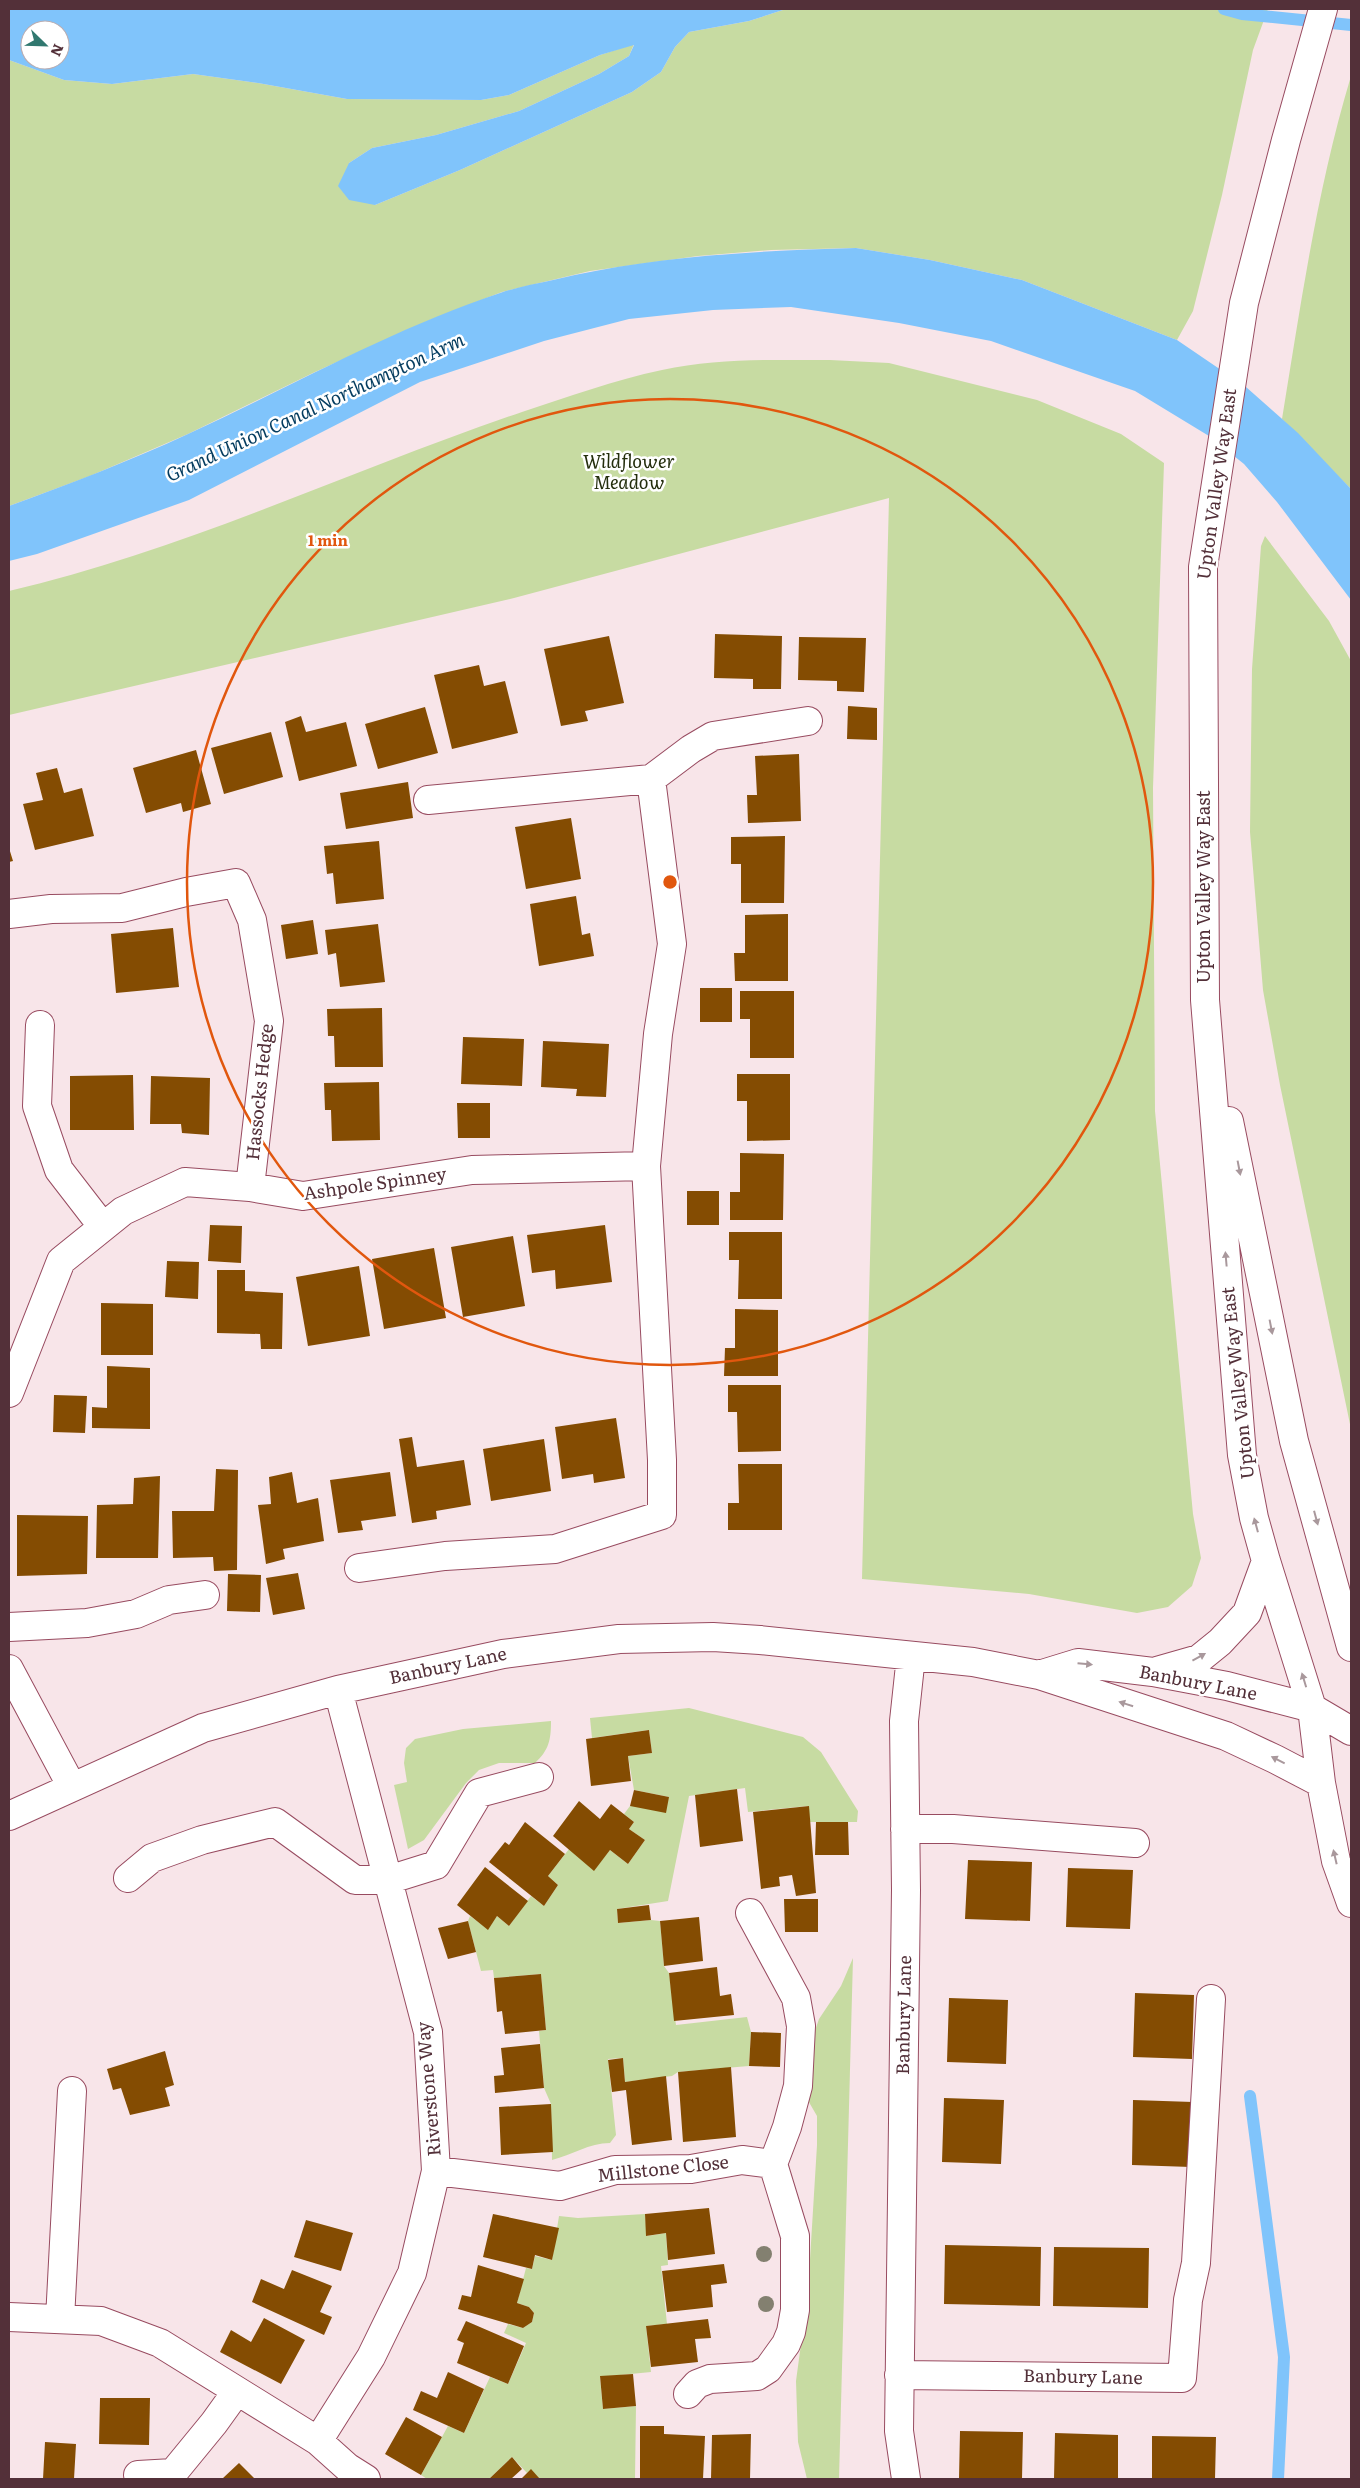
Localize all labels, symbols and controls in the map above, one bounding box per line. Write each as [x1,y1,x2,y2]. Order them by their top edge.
north arrow [20,20,70,70]
text: N [46,41,69,60]
water label: Grand Union Canal Northampton Arm [161,324,469,488]
street label: Upton Valley Way East [1189,386,1242,581]
park label: Wildflower Meadow [583,447,675,495]
text: 1 min [308,528,349,551]
street label: Upton Valley Way East [1189,790,1216,984]
centre of rings [661,873,679,891]
street label: Hassocks Hedge [238,1022,279,1162]
street label: Ashpole Spinney [302,1159,449,1206]
one-way arrow [1235,1160,1243,1175]
one-way arrow [1222,1251,1230,1267]
street label: Upton Valley Way East [1213,1285,1260,1481]
one-way arrow [1267,1319,1275,1334]
one-way arrow [1313,1511,1321,1526]
one-way arrow [1252,1517,1260,1532]
street label: Banbury Lane [386,1639,509,1690]
one-way arrow [1193,1652,1206,1661]
street label: Banbury Lane [1137,1657,1260,1706]
one-way arrow [1078,1660,1094,1668]
one-way arrow [1299,1672,1307,1687]
one-way arrow [1118,1699,1133,1707]
one-way arrow [1270,1756,1285,1764]
one-way arrow [1331,1849,1339,1864]
street label: Banbury Lane [888,1955,917,2075]
street label: Riverstone Way [408,2020,447,2158]
street label: Millstone Close [596,2147,730,2188]
street label: Banbury Lane [1023,2361,1143,2390]

